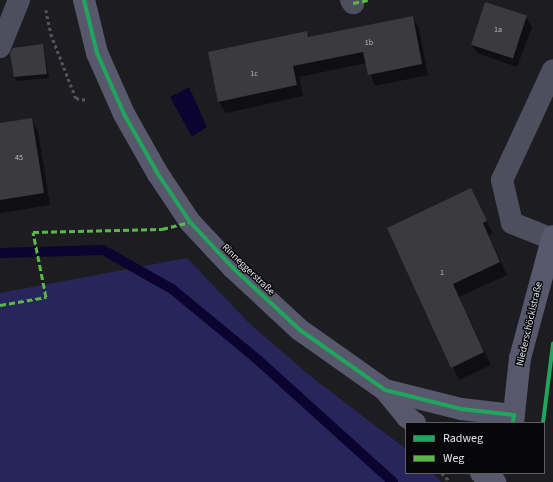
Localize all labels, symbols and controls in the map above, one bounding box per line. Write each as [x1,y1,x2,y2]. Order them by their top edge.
house number: 1a [494,25,502,35]
house number: 1b [365,38,373,48]
house number: 1c [250,69,258,79]
house number: 45 [15,153,23,163]
street label: Rinneggerstraße [219,242,277,298]
house number: 1 [440,268,444,278]
street label: Niederschöcklstraße [514,281,546,367]
legend [405,422,545,474]
text: Radweg [443,430,483,447]
text: Weg [443,450,464,467]

